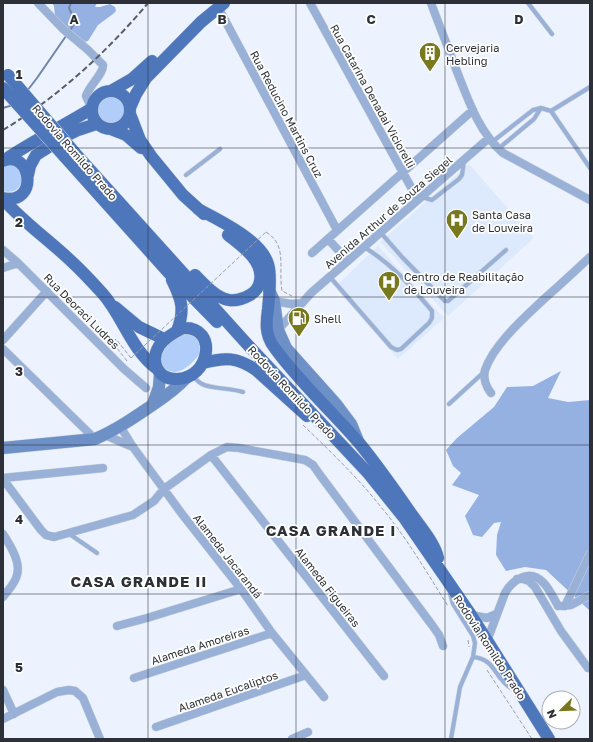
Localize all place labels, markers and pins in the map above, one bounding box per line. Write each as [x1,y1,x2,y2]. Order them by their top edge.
building icon: Cervejaria Hebling [417,40,443,73]
place label: Cervejaria Hebling [446,41,499,67]
hospital icon: Santa Casa de Louveira [444,207,470,240]
place label: Santa Casa de Louveira [472,208,533,234]
hospital icon: Centro de Reabilitação de Louveira [376,269,402,302]
place label: Centro de Reabilitação de Louveira [404,270,524,296]
fuel station icon: Shell [286,305,312,338]
place label: Shell [314,312,342,325]

